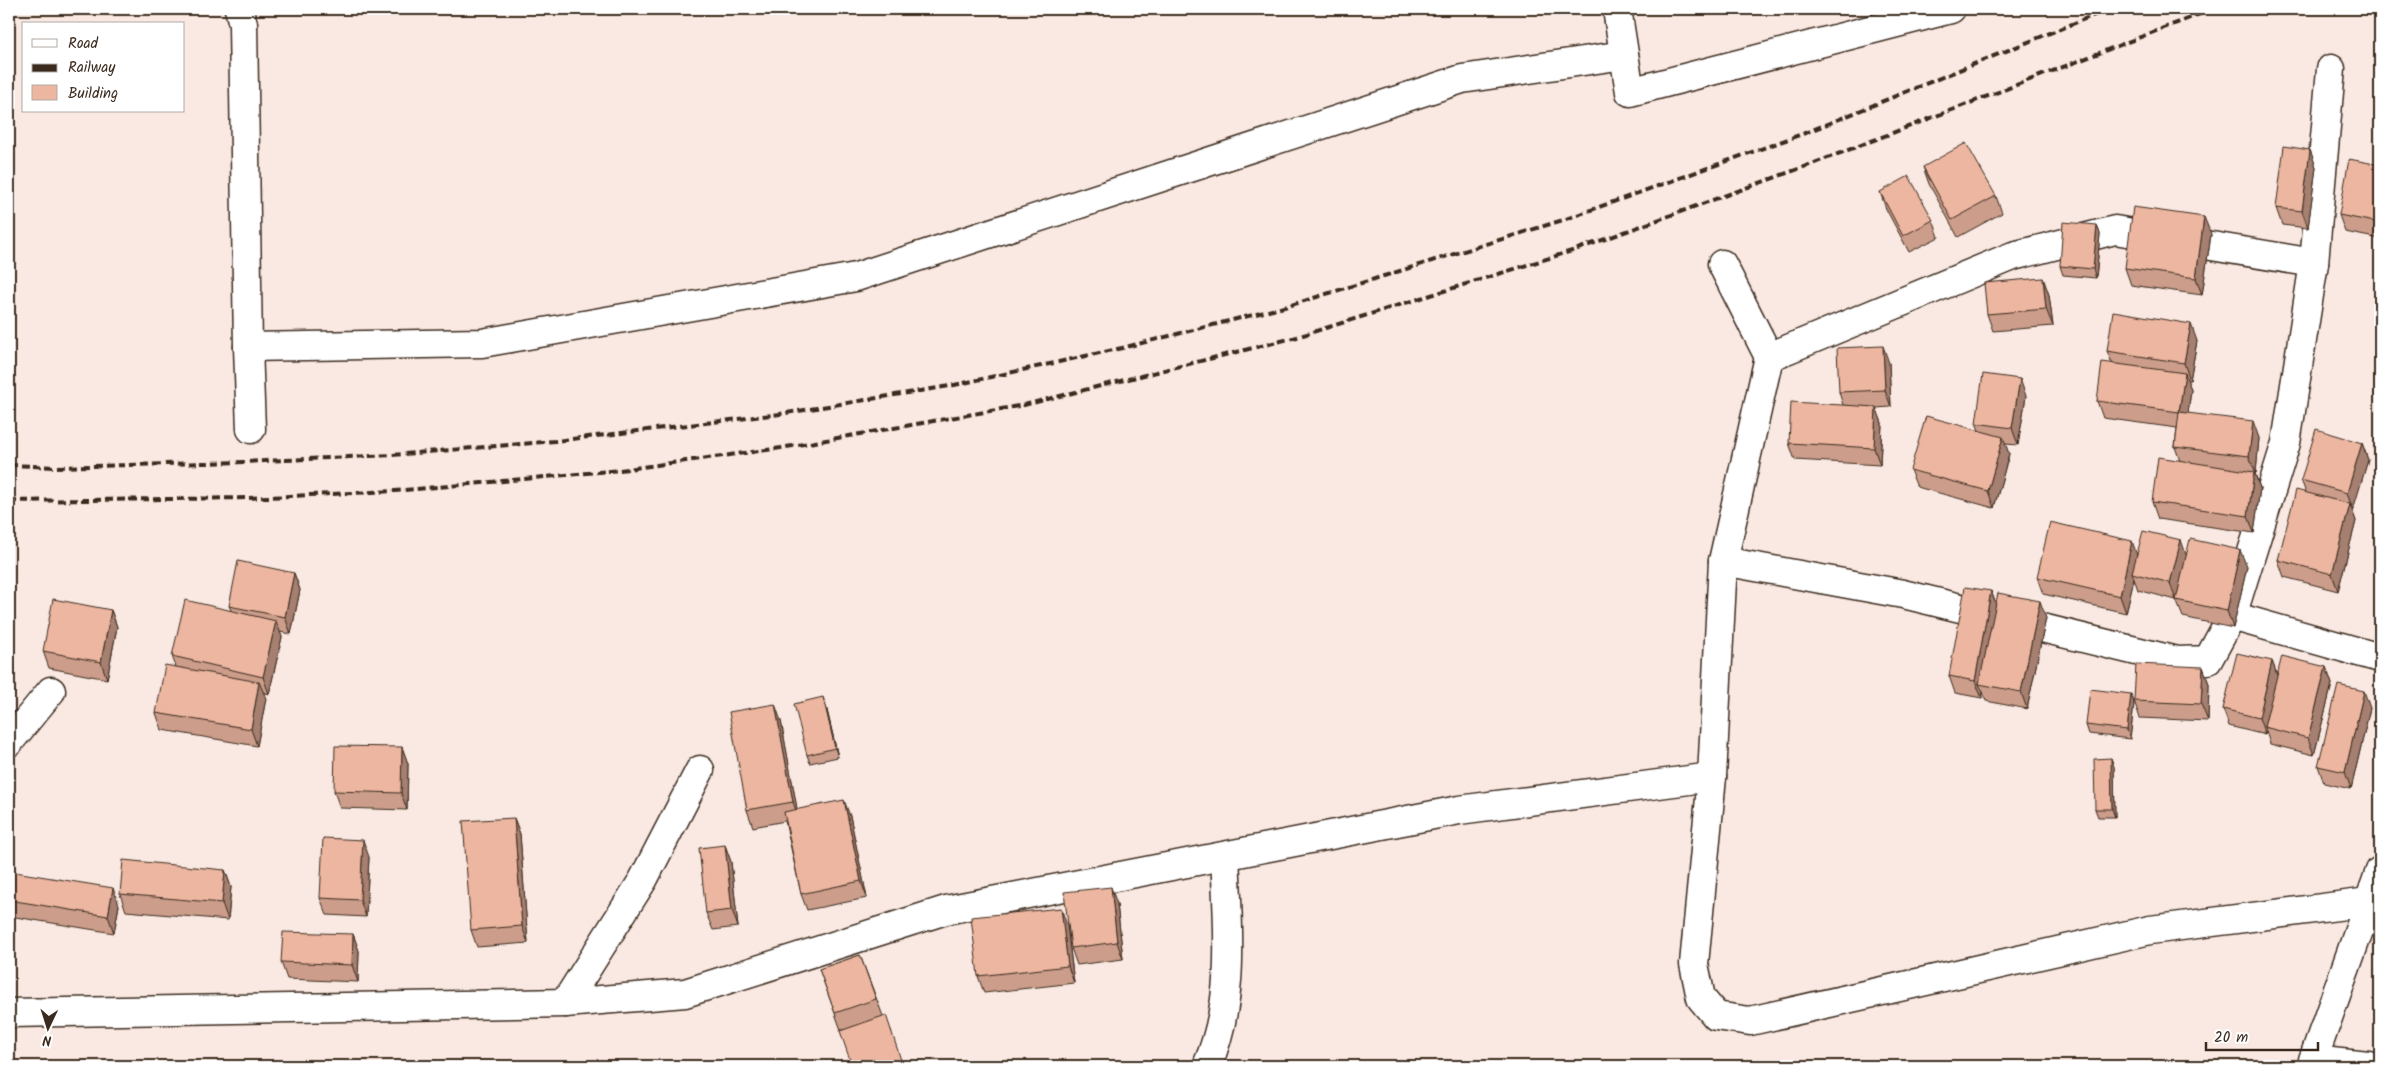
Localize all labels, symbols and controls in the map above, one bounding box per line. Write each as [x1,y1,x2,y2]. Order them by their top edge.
legend [22,22,185,112]
text: Road [68,32,99,56]
text: Railway [68,56,116,80]
text: Building [68,82,118,106]
north arrow [22,1002,72,1052]
scale bar [2206,1020,2319,1052]
text: 20 m [2214,1026,2248,1050]
text: N [42,1029,52,1051]

